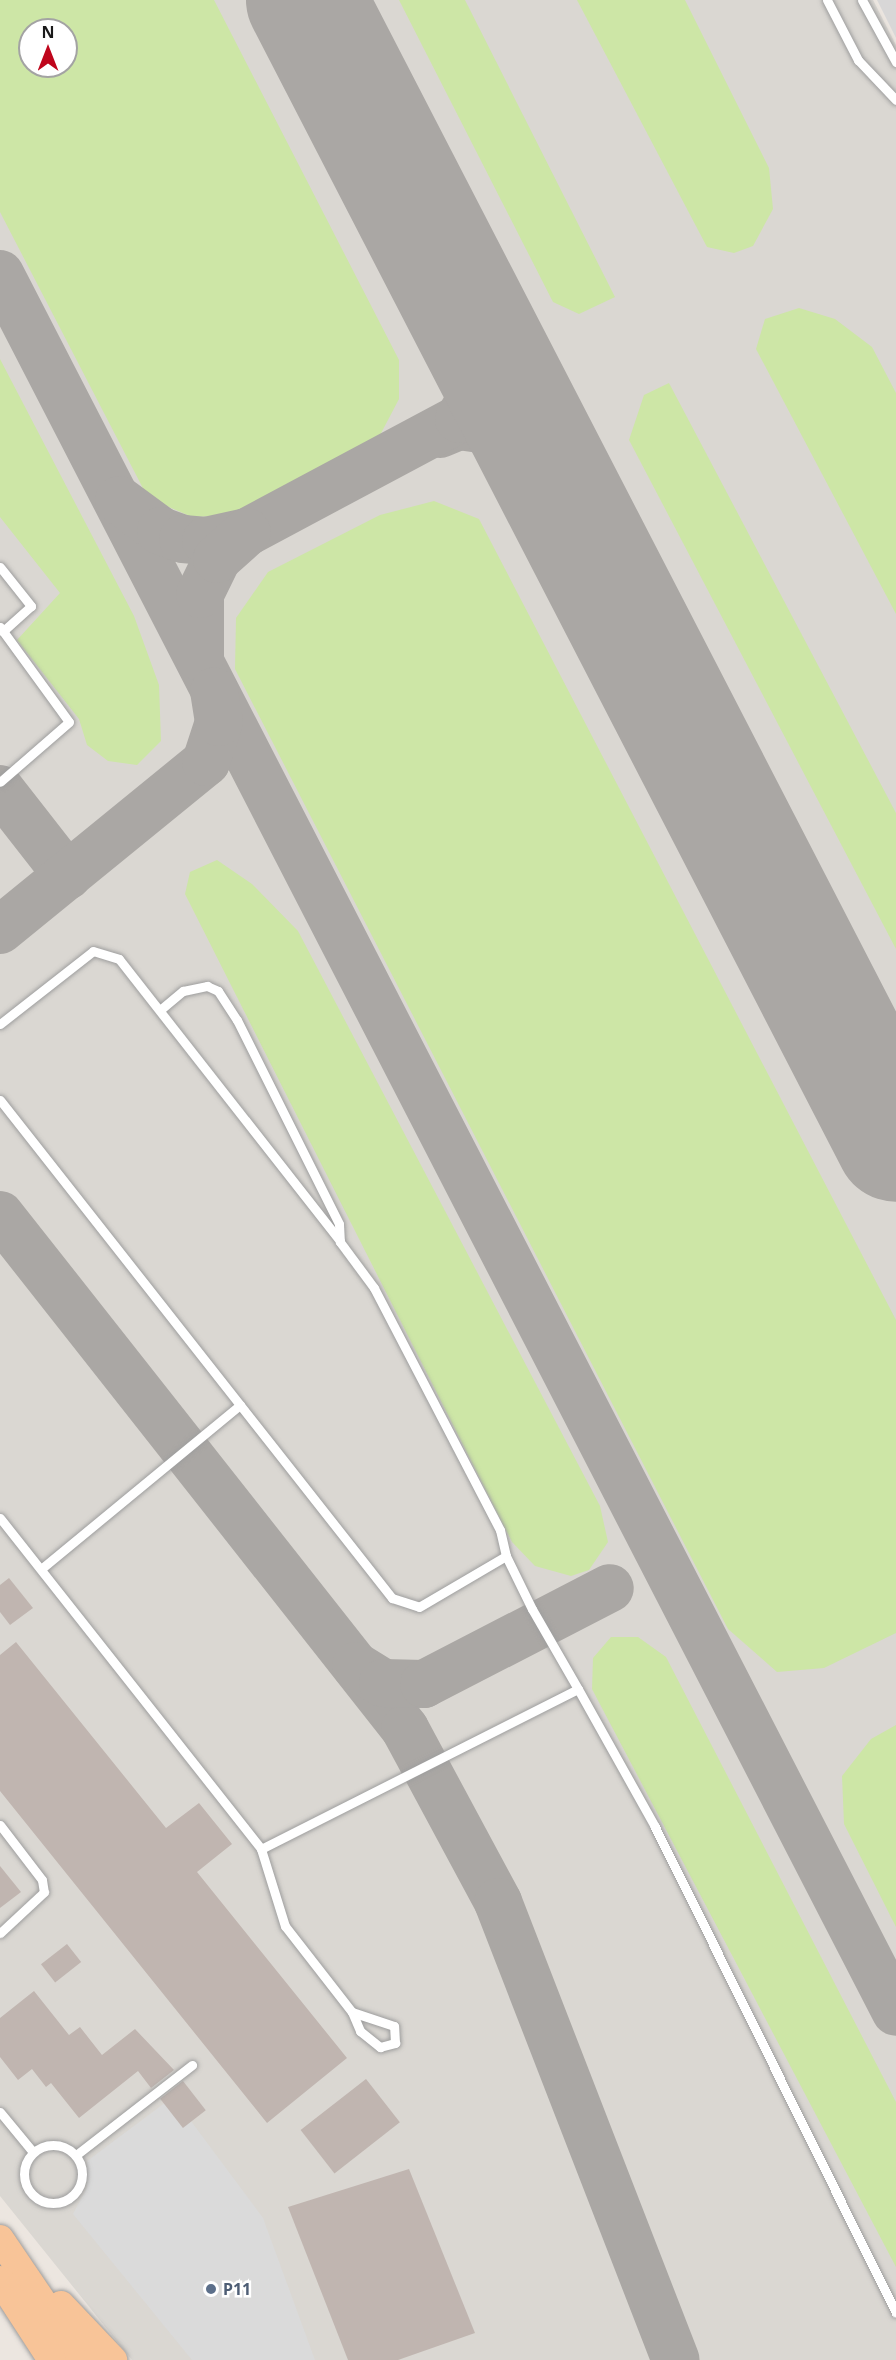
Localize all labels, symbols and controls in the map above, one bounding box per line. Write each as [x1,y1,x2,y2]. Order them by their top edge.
north arrow [18,18,78,78]
text: N [41,21,55,43]
place label: P11 [223,2279,251,2299]
marker: P11 [204,2282,218,2296]

